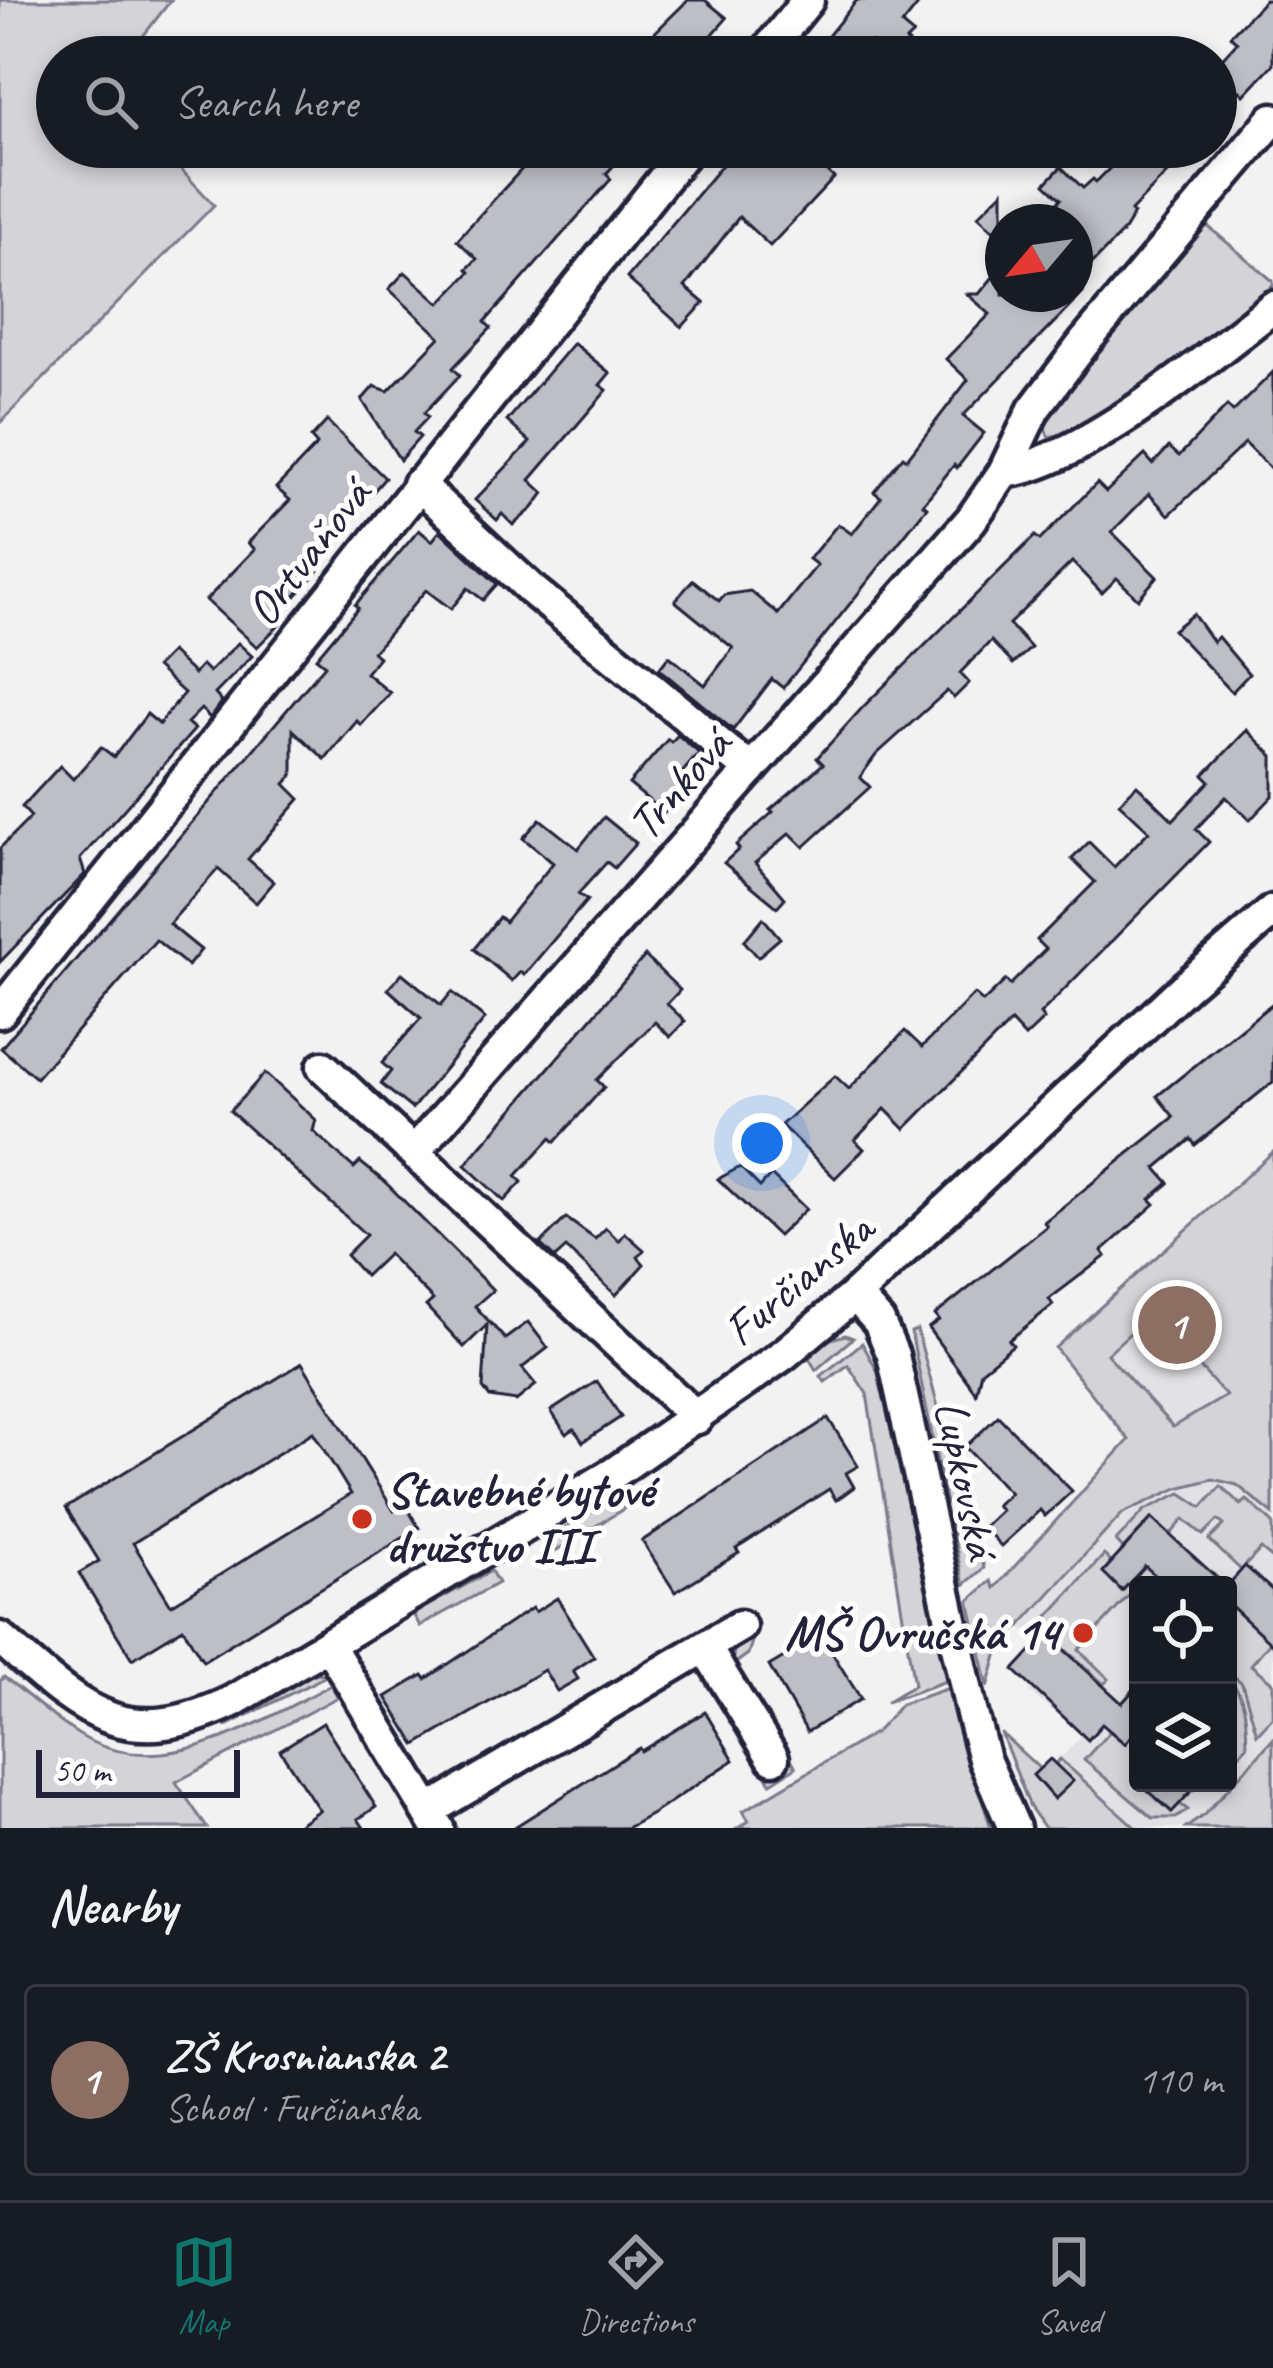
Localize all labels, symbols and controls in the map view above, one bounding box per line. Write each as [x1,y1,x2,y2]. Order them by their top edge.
search box [36,36,1237,168]
icon: search [78,69,144,135]
text: Search here [174,74,357,131]
north arrow [985,204,1093,312]
street label: Ortvaňová [232,464,386,637]
street label: Trnková [614,713,746,852]
your location [732,1113,792,1173]
street label: Furčianska [711,1196,888,1359]
pin: 1 [1138,1280,1216,1370]
street label: Lupkovská [921,1395,1014,1567]
place label: Stavebné bytové družstvo III [386,1461,661,1576]
marker: Stavebné bytové družstvo III [349,1506,375,1532]
map controls [1129,1576,1237,1792]
button: locate [1129,1576,1237,1684]
place label: MŠ Ovručská 14 [785,1603,1064,1663]
marker: MŠ Ovručská 14 [1070,1620,1096,1646]
button: layers [1129,1684,1237,1792]
scale bar [36,1744,240,1797]
text: 50 m [54,1750,110,1792]
text: Nearby [48,1874,176,1938]
text: ZŠ Krosnianska 2 [165,2027,445,2084]
text: 1 [81,2056,99,2105]
text: 110 m [1138,2056,1222,2105]
text: School · Furčianska [165,2084,419,2133]
tab: Map [171,2229,237,2343]
tab: Directions [579,2229,694,2343]
tab: Saved [1036,2229,1102,2343]

